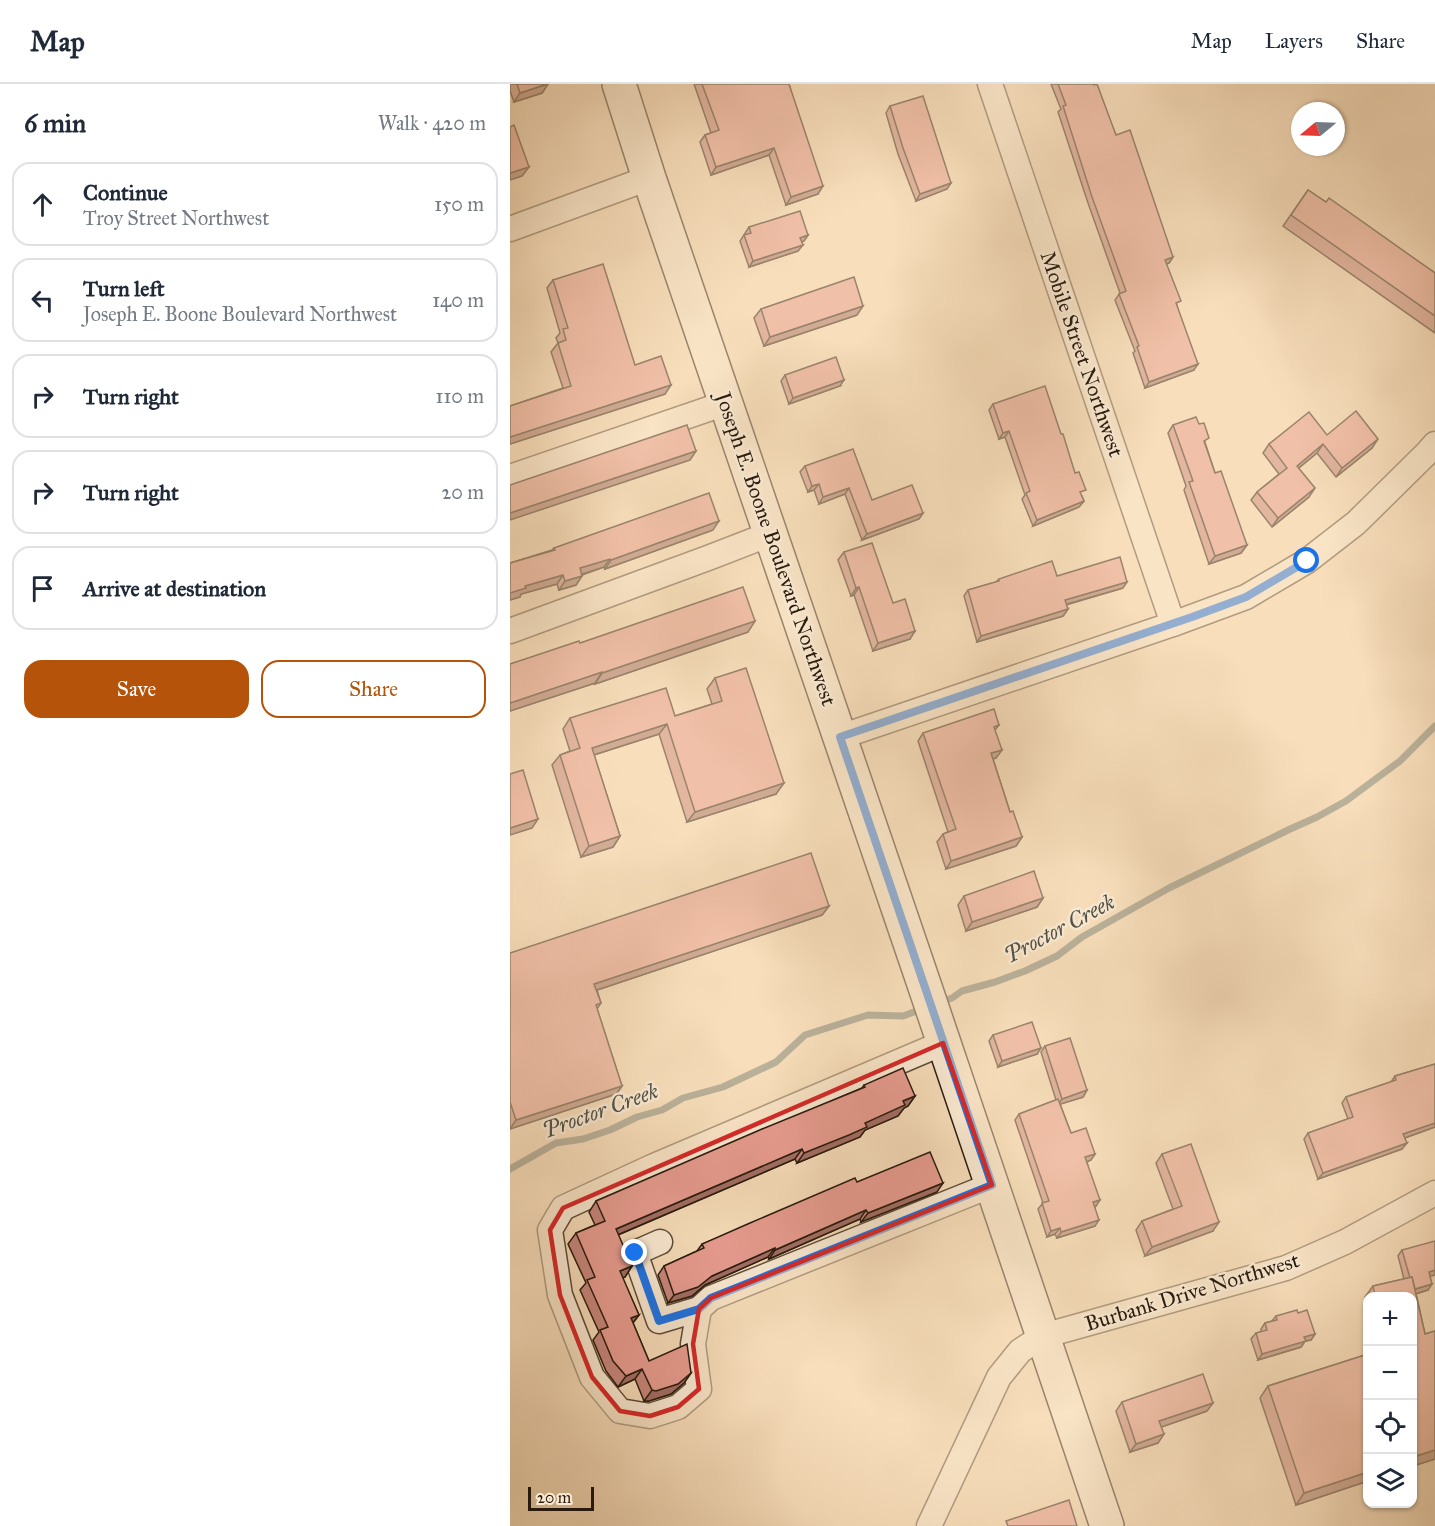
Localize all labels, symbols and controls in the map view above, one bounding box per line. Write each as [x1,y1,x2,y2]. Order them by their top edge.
text: Map [30,24,85,59]
text: Map [1191,28,1232,54]
text: Layers [1265,28,1323,54]
text: Share [1356,28,1405,54]
north arrow [1291,102,1345,156]
text: 6 min [24,107,86,139]
text: Walk · 420 m [378,111,486,135]
text: Continue [83,179,168,206]
icon: ahead [26,188,59,221]
text: 150 m [434,192,484,216]
text: Troy Street Northwest [83,206,269,230]
street label: Mobile Street Northwest [1035,248,1130,461]
text: Turn left [83,275,165,302]
icon: left [26,284,59,317]
text: 140 m [432,288,484,312]
text: Joseph E. Boone Boulevard Northwest [83,302,397,326]
icon: right [26,380,59,413]
text: Turn right [83,383,179,410]
text: 110 m [436,384,484,408]
street label: Joseph E. Boone Boulevard Northwest [709,387,842,710]
icon: right [26,476,59,509]
text: Turn right [83,479,179,506]
text: 20 m [441,480,484,504]
route start [1293,547,1319,573]
icon: arrive [26,572,59,605]
text: Arrive at destination [83,575,266,602]
button: Save [24,660,249,718]
button: Share [261,660,486,718]
water label: Proctor Creek [999,888,1119,969]
water label: Proctor Creek [539,1077,662,1144]
route end [621,1239,647,1265]
street label: Burbank Drive Northwest [1082,1247,1303,1337]
map controls [1363,1292,1417,1508]
button: + [1363,1292,1417,1346]
button: − [1363,1346,1417,1400]
button: locate [1363,1400,1417,1454]
button: layers [1363,1454,1417,1508]
scale bar [528,1484,594,1512]
text: 20 m [537,1488,571,1507]

